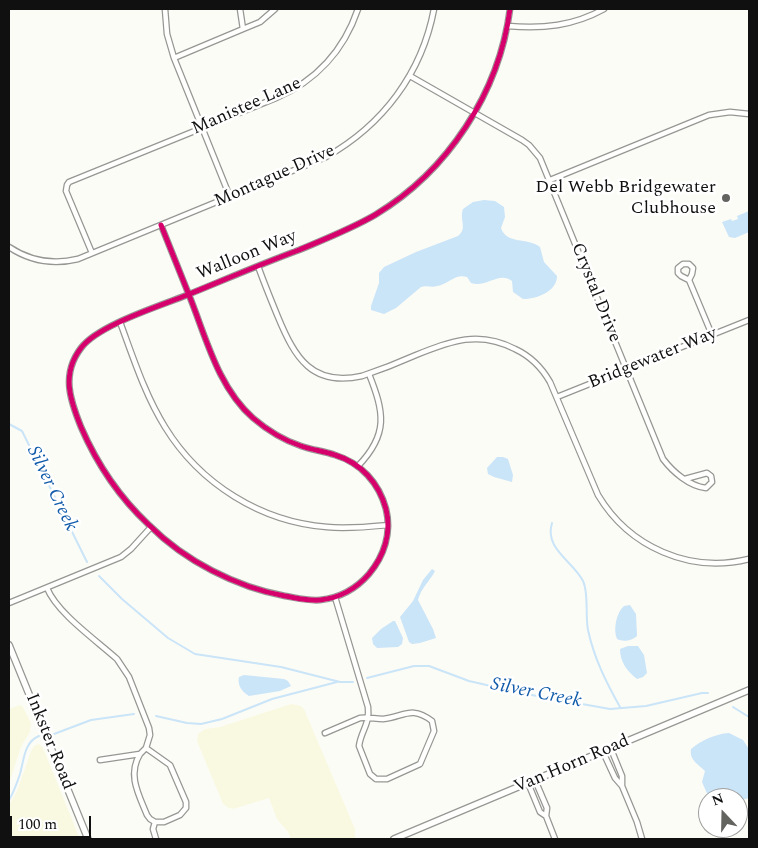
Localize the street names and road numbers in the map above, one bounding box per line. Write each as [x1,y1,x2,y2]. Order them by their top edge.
street label: Manistee Lane [189,73,305,141]
street label: Montague Drive [211,141,339,213]
street label: Walloon Way [194,226,300,286]
street label: Crystal Drive [565,240,625,346]
street label: Bridgewater Way [586,323,720,395]
street label: Inkster Road [20,691,78,793]
street label: Van Horn Road [511,731,633,799]

